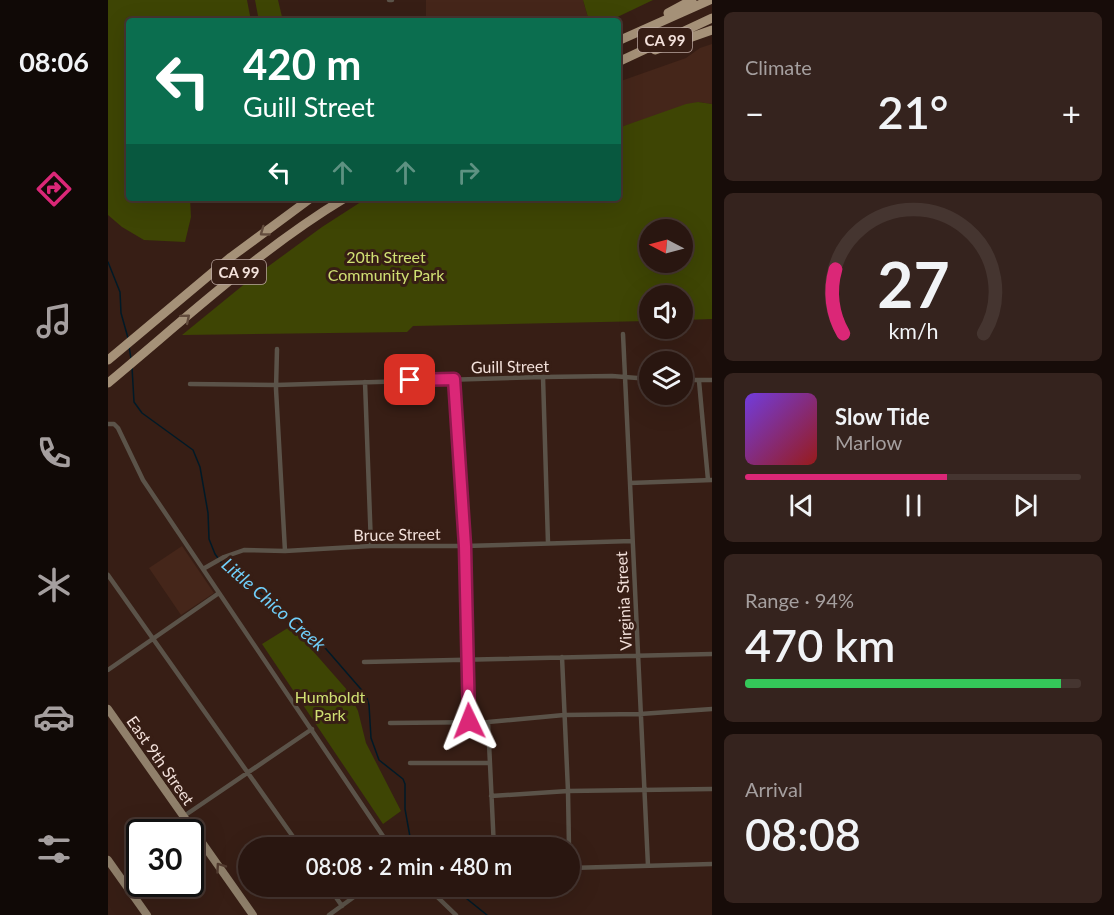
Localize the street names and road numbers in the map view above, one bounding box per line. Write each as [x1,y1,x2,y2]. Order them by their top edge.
road number: CA 99 [638,28,692,52]
road number: CA 99 [212,260,266,284]
street label: Guill Street [471,356,549,376]
street label: Bruce Street [353,524,441,544]
street label: Virginia Street [611,551,635,651]
street label: East 9th Street [123,712,199,808]

